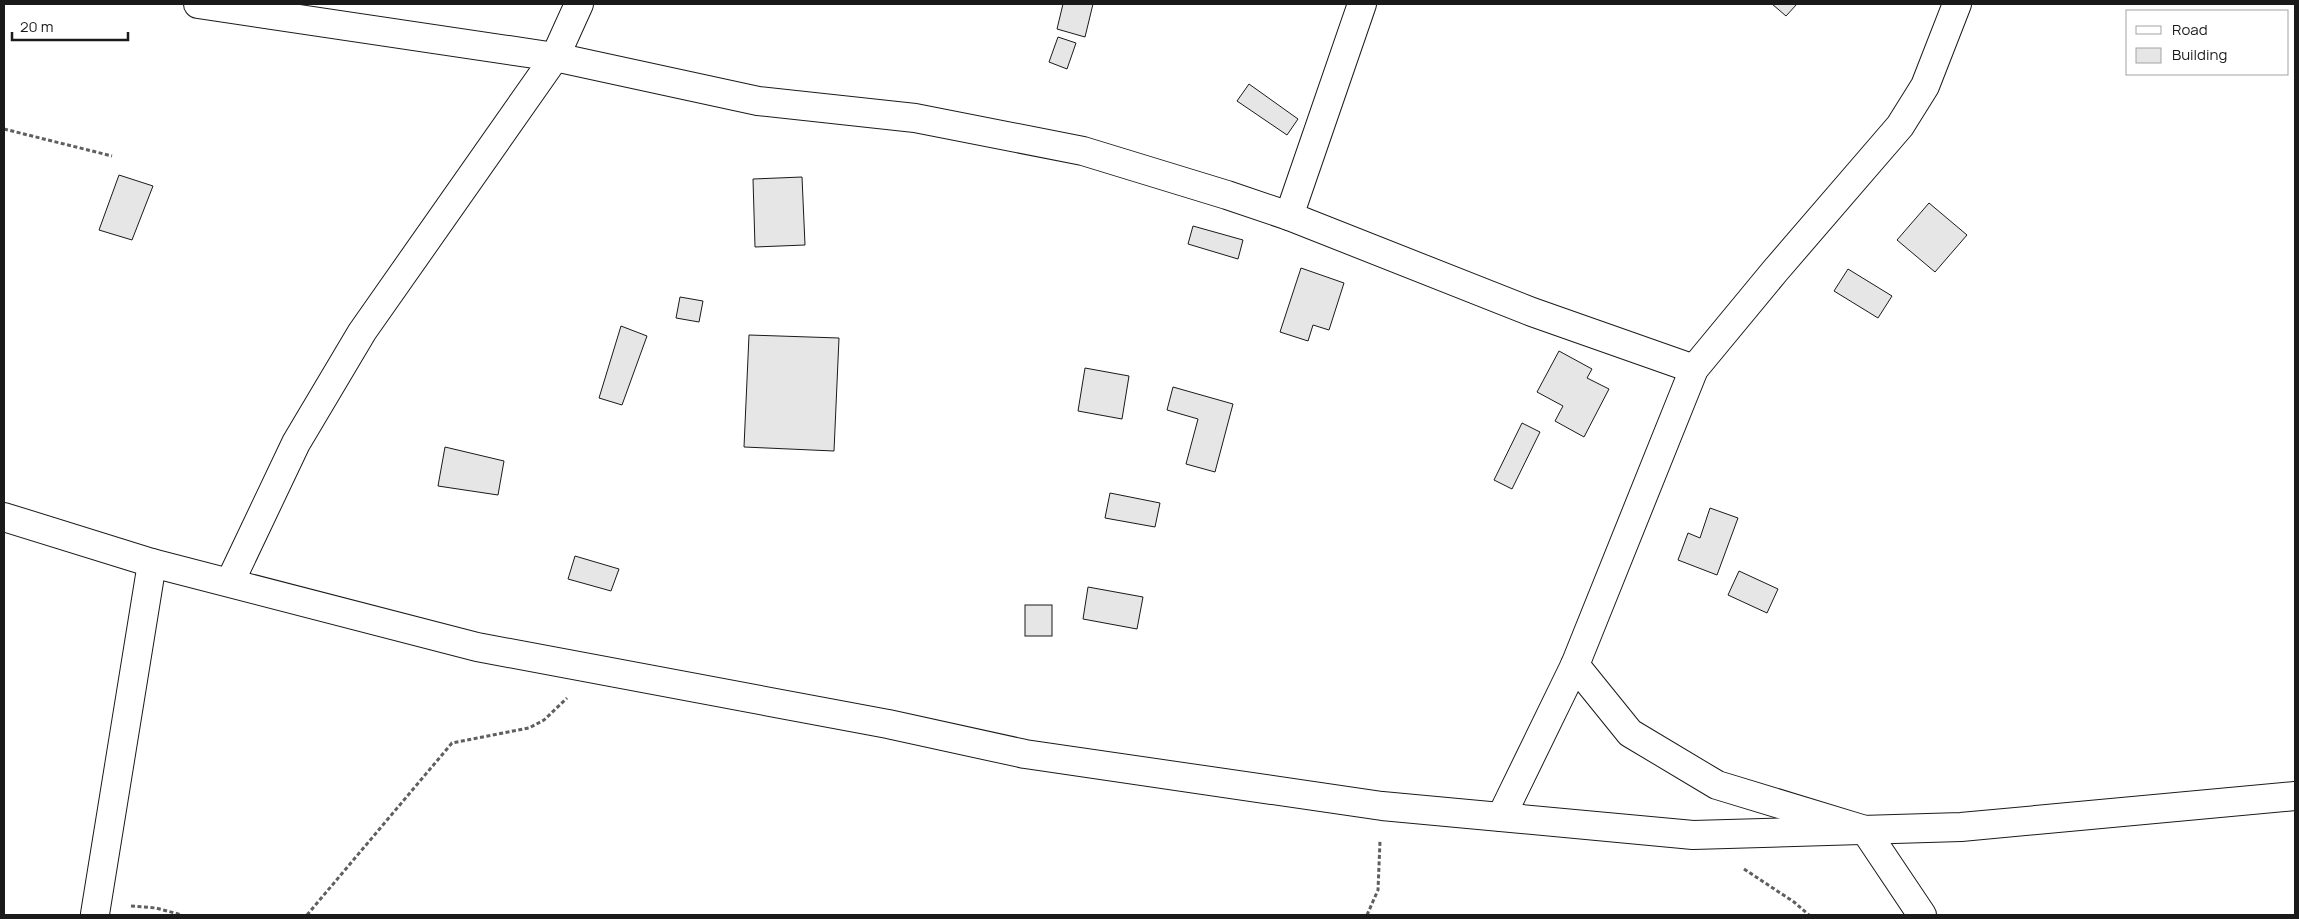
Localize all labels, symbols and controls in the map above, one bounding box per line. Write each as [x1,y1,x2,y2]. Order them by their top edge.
scale bar [12,10,129,42]
legend [2126,10,2289,75]
text: 20 m [20,16,53,37]
text: Road [2172,19,2208,40]
text: Building [2172,44,2227,65]

